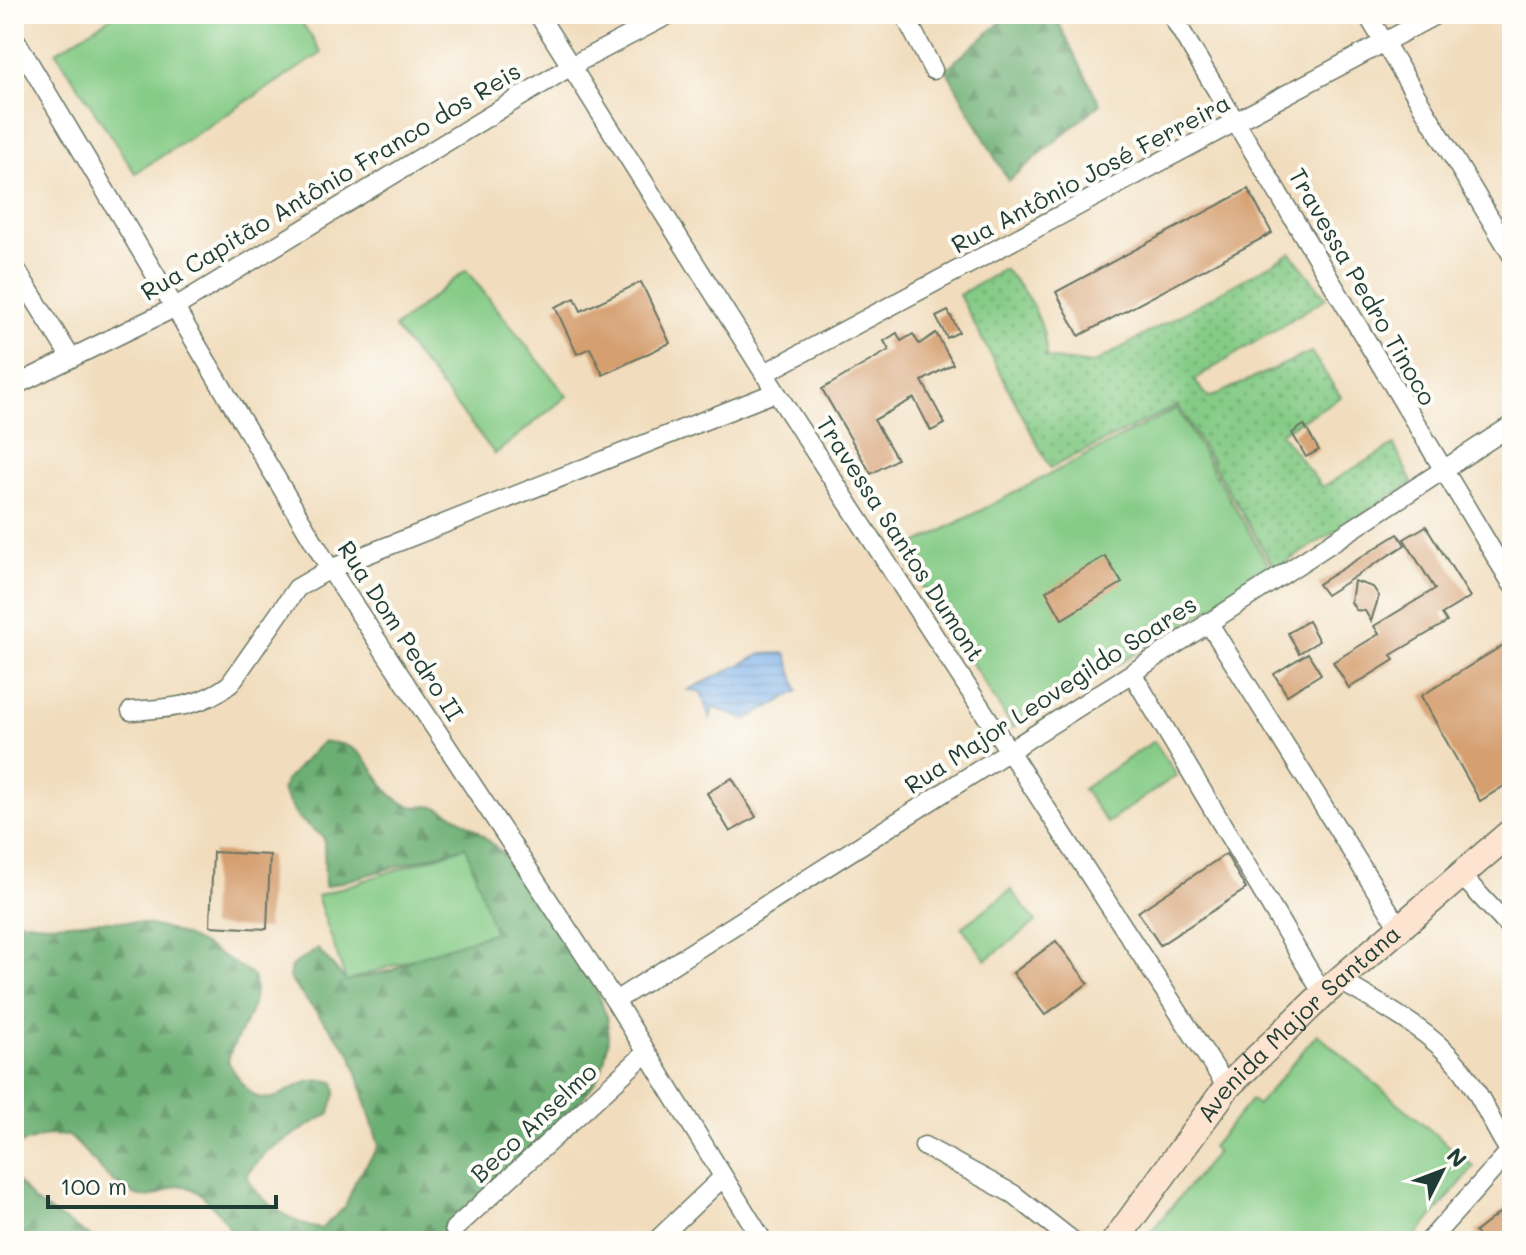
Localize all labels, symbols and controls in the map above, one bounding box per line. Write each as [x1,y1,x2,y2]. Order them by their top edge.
street label: Rua Capitão Antônio Franco dos Reis [135,55,526,307]
street label: Rua Antônio José Ferreira [945,86,1235,259]
street label: Travessa Pedro Tinoco [1283,162,1444,411]
street label: Travessa Santos Dumont [810,410,992,667]
street label: Rua Dom Pedro II [332,534,471,726]
street label: Rua Major Leovegildo Soares [898,588,1202,800]
street label: Avenida Major Santana [1189,917,1406,1128]
street label: Beco Anselmo [463,1055,603,1188]
north arrow [1402,1131,1482,1211]
text: N [1441,1141,1474,1173]
scale bar [48,1159,276,1209]
text: 100 m [60,1170,127,1201]

